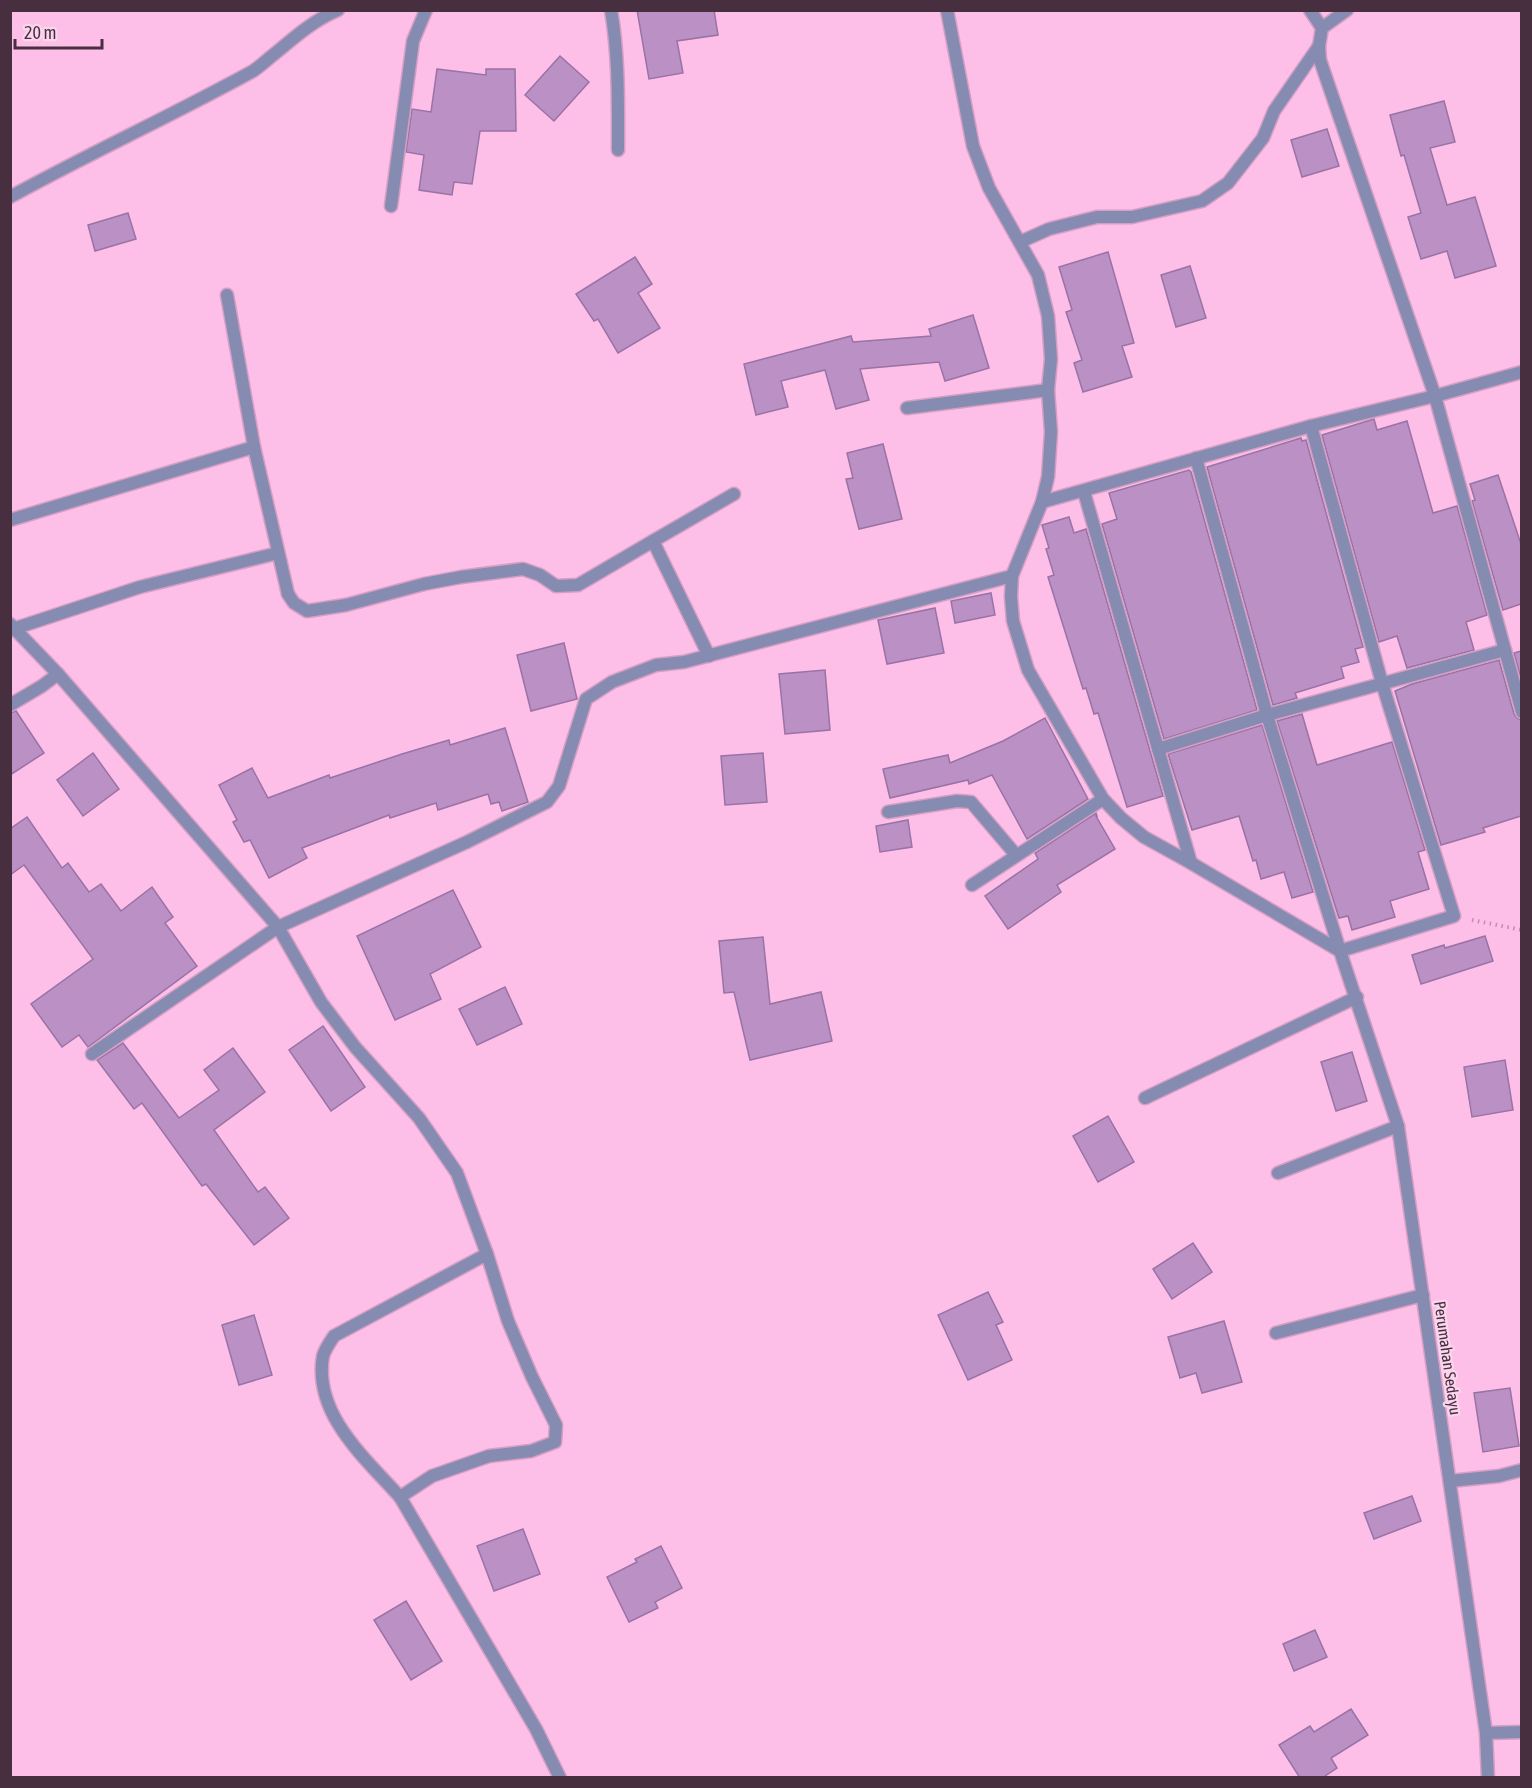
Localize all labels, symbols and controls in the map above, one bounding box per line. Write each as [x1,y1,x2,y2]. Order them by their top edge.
scale bar [15,12,102,50]
text: 20 m [24,22,56,43]
street label: Perumahan Sedayu [1430,1300,1465,1416]

